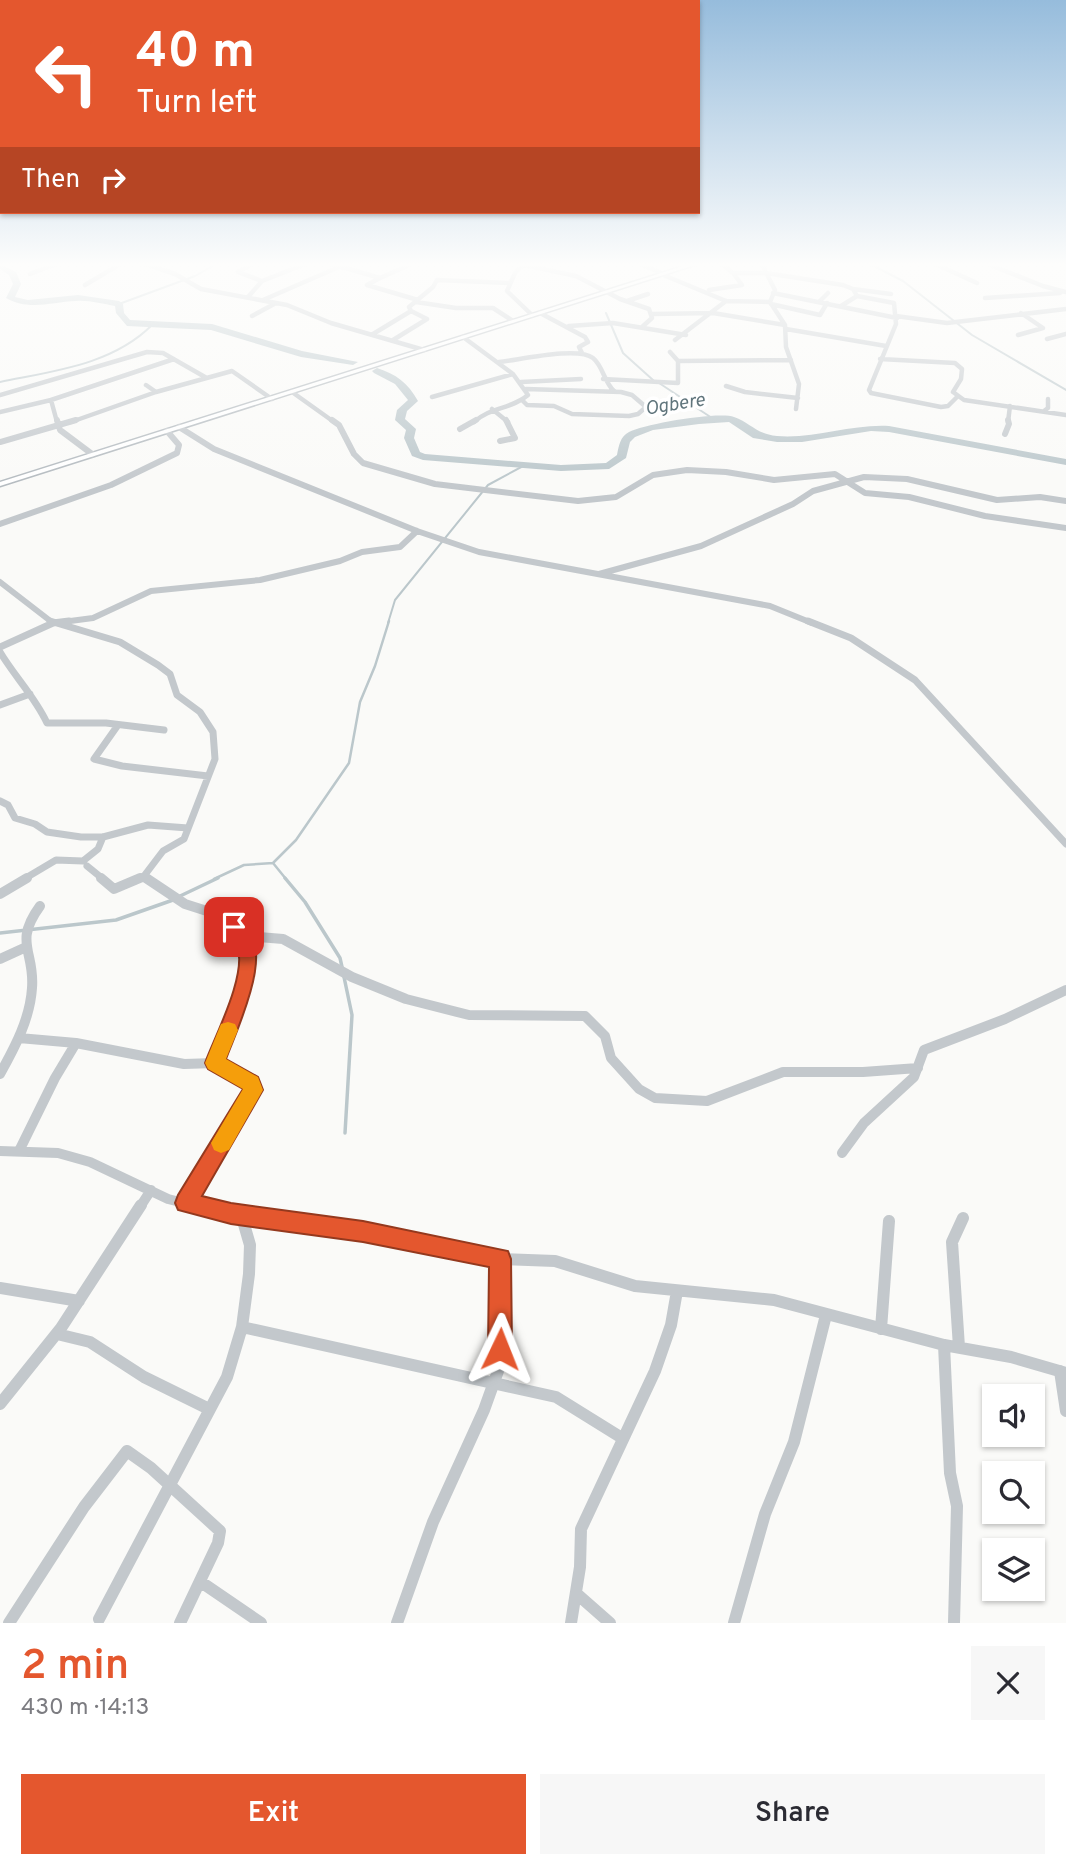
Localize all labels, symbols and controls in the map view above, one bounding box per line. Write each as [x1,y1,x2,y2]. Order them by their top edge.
text: 40 m [136,23,255,85]
icon: left [21,28,112,119]
text: Turn left [136,84,257,124]
icon: right [94,161,132,199]
text: Then [21,164,80,197]
water label: Ogbere [643,388,707,422]
pin [204,897,264,957]
icon: arrive [215,908,253,946]
position arrow [463,1312,537,1386]
map controls [982,1384,1045,1601]
button: sound [982,1384,1045,1447]
button: search [982,1461,1045,1524]
button: layers [982,1538,1045,1601]
text: 2 min [21,1641,129,1694]
button: close [971,1646,1045,1720]
text: 430 m · 14:13 [21,1694,149,1723]
button: Exit [21,1774,526,1854]
button: Share [540,1774,1045,1854]

